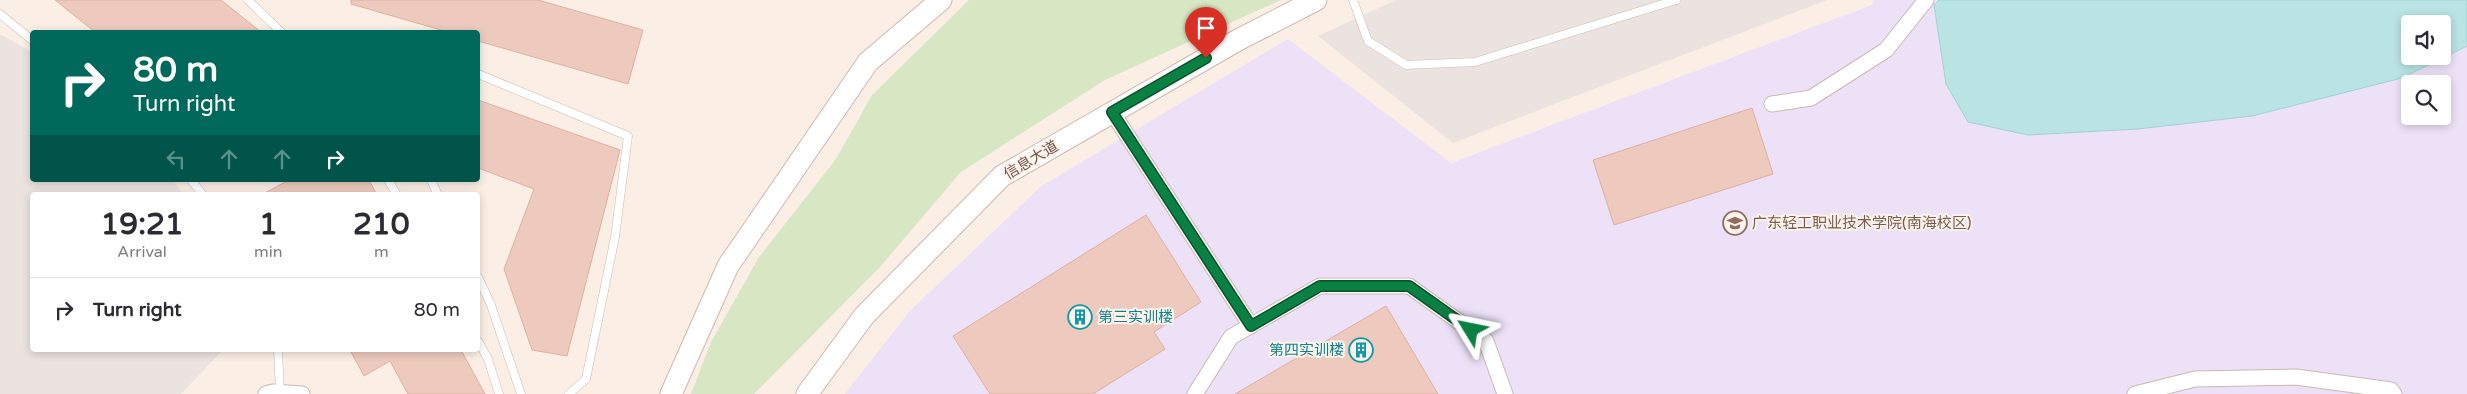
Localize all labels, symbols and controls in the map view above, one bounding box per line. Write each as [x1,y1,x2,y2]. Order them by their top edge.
pin [1185,7,1227,58]
icon: arrive [1192,14,1220,42]
map controls [2401,15,2451,125]
button: sound [2401,15,2451,65]
text: 80 m [133,49,218,91]
icon: right [50,50,115,115]
button: search [2401,75,2451,125]
text: Turn right [133,91,235,117]
street label: 信息大道 [1001,137,1061,183]
icon: left [162,145,190,173]
icon: ahead [215,145,243,173]
icon: ahead [268,145,296,173]
icon: right [321,145,349,173]
text: 19:21 [100,206,184,243]
text: 1 [259,206,278,243]
text: 210 [353,206,410,243]
school or university icon: 广东轻工职业技术学院(南海校区) [1722,210,1748,236]
place label: 广东轻工职业技术学院(南海校区) [1752,214,1971,232]
text: Arrival [117,242,167,262]
text: min [254,242,283,262]
text: m [374,242,389,262]
icon: right [50,296,78,324]
text: Turn right [93,299,181,321]
text: 80 m [414,299,460,321]
position arrow [1444,303,1496,355]
building icon: 第三实训楼 [1067,304,1093,330]
place label: 第三实训楼 [1098,308,1173,326]
building icon: 第四实训楼 [1348,337,1374,363]
place label: 第四实训楼 [1269,341,1344,359]

